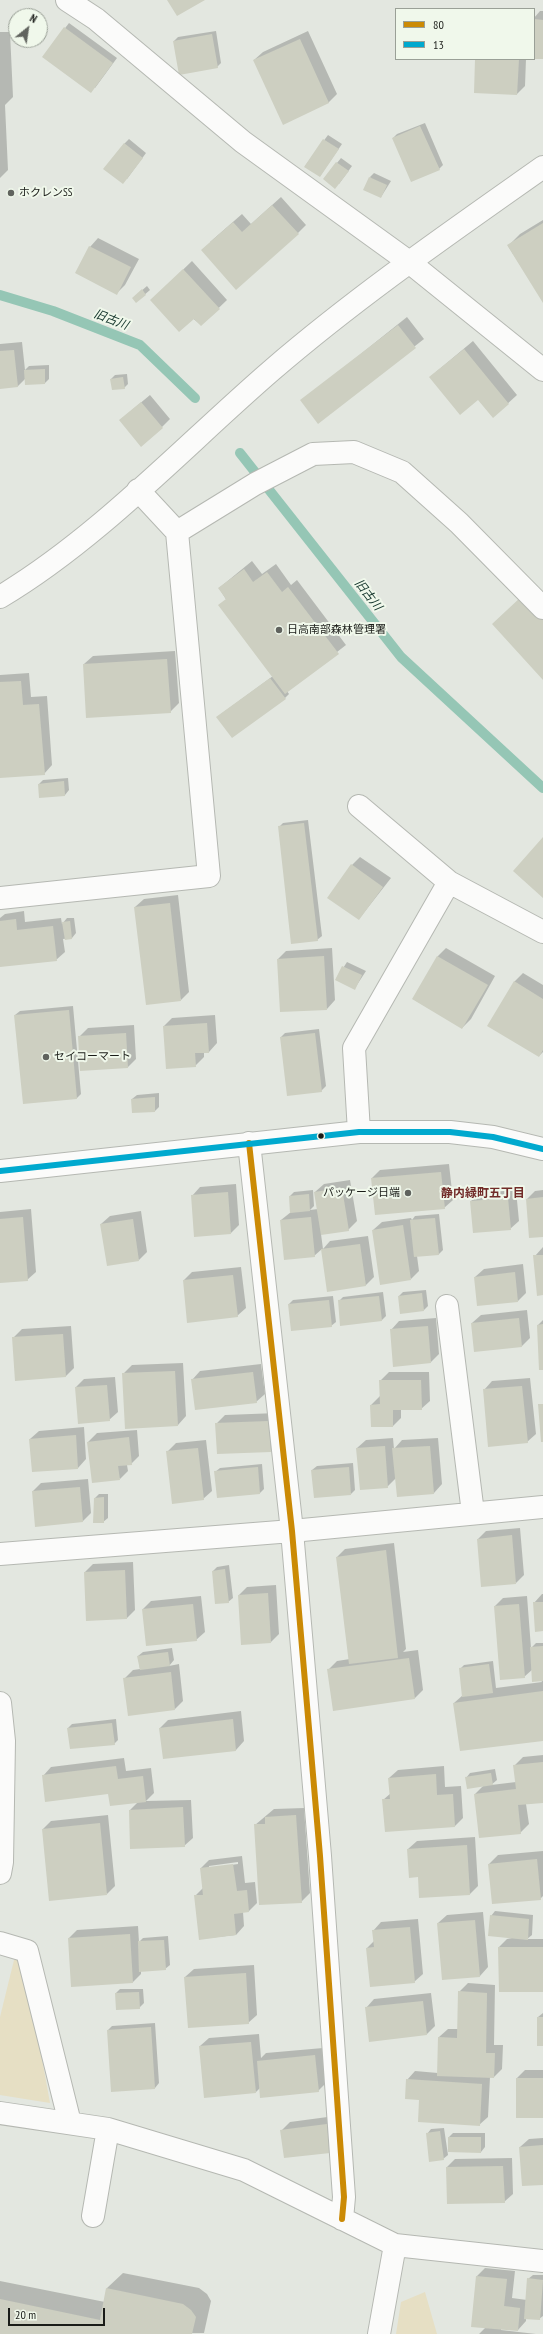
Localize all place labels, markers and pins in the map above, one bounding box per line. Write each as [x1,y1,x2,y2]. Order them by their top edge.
place label: ホクレンSS [19,186,72,200]
marker: ホクレンSS [6,188,16,198]
place label: 日高南部森林管理署 [287,623,386,637]
marker: 日高南部森林管理署 [274,625,284,635]
place label: セイコーマート [54,1050,131,1064]
marker: セイコーマート [41,1052,51,1062]
unlabelled marker [316,1131,326,1141]
place label: パッケージ日端 [323,1186,400,1200]
marker: パッケージ日端 [403,1188,413,1198]

